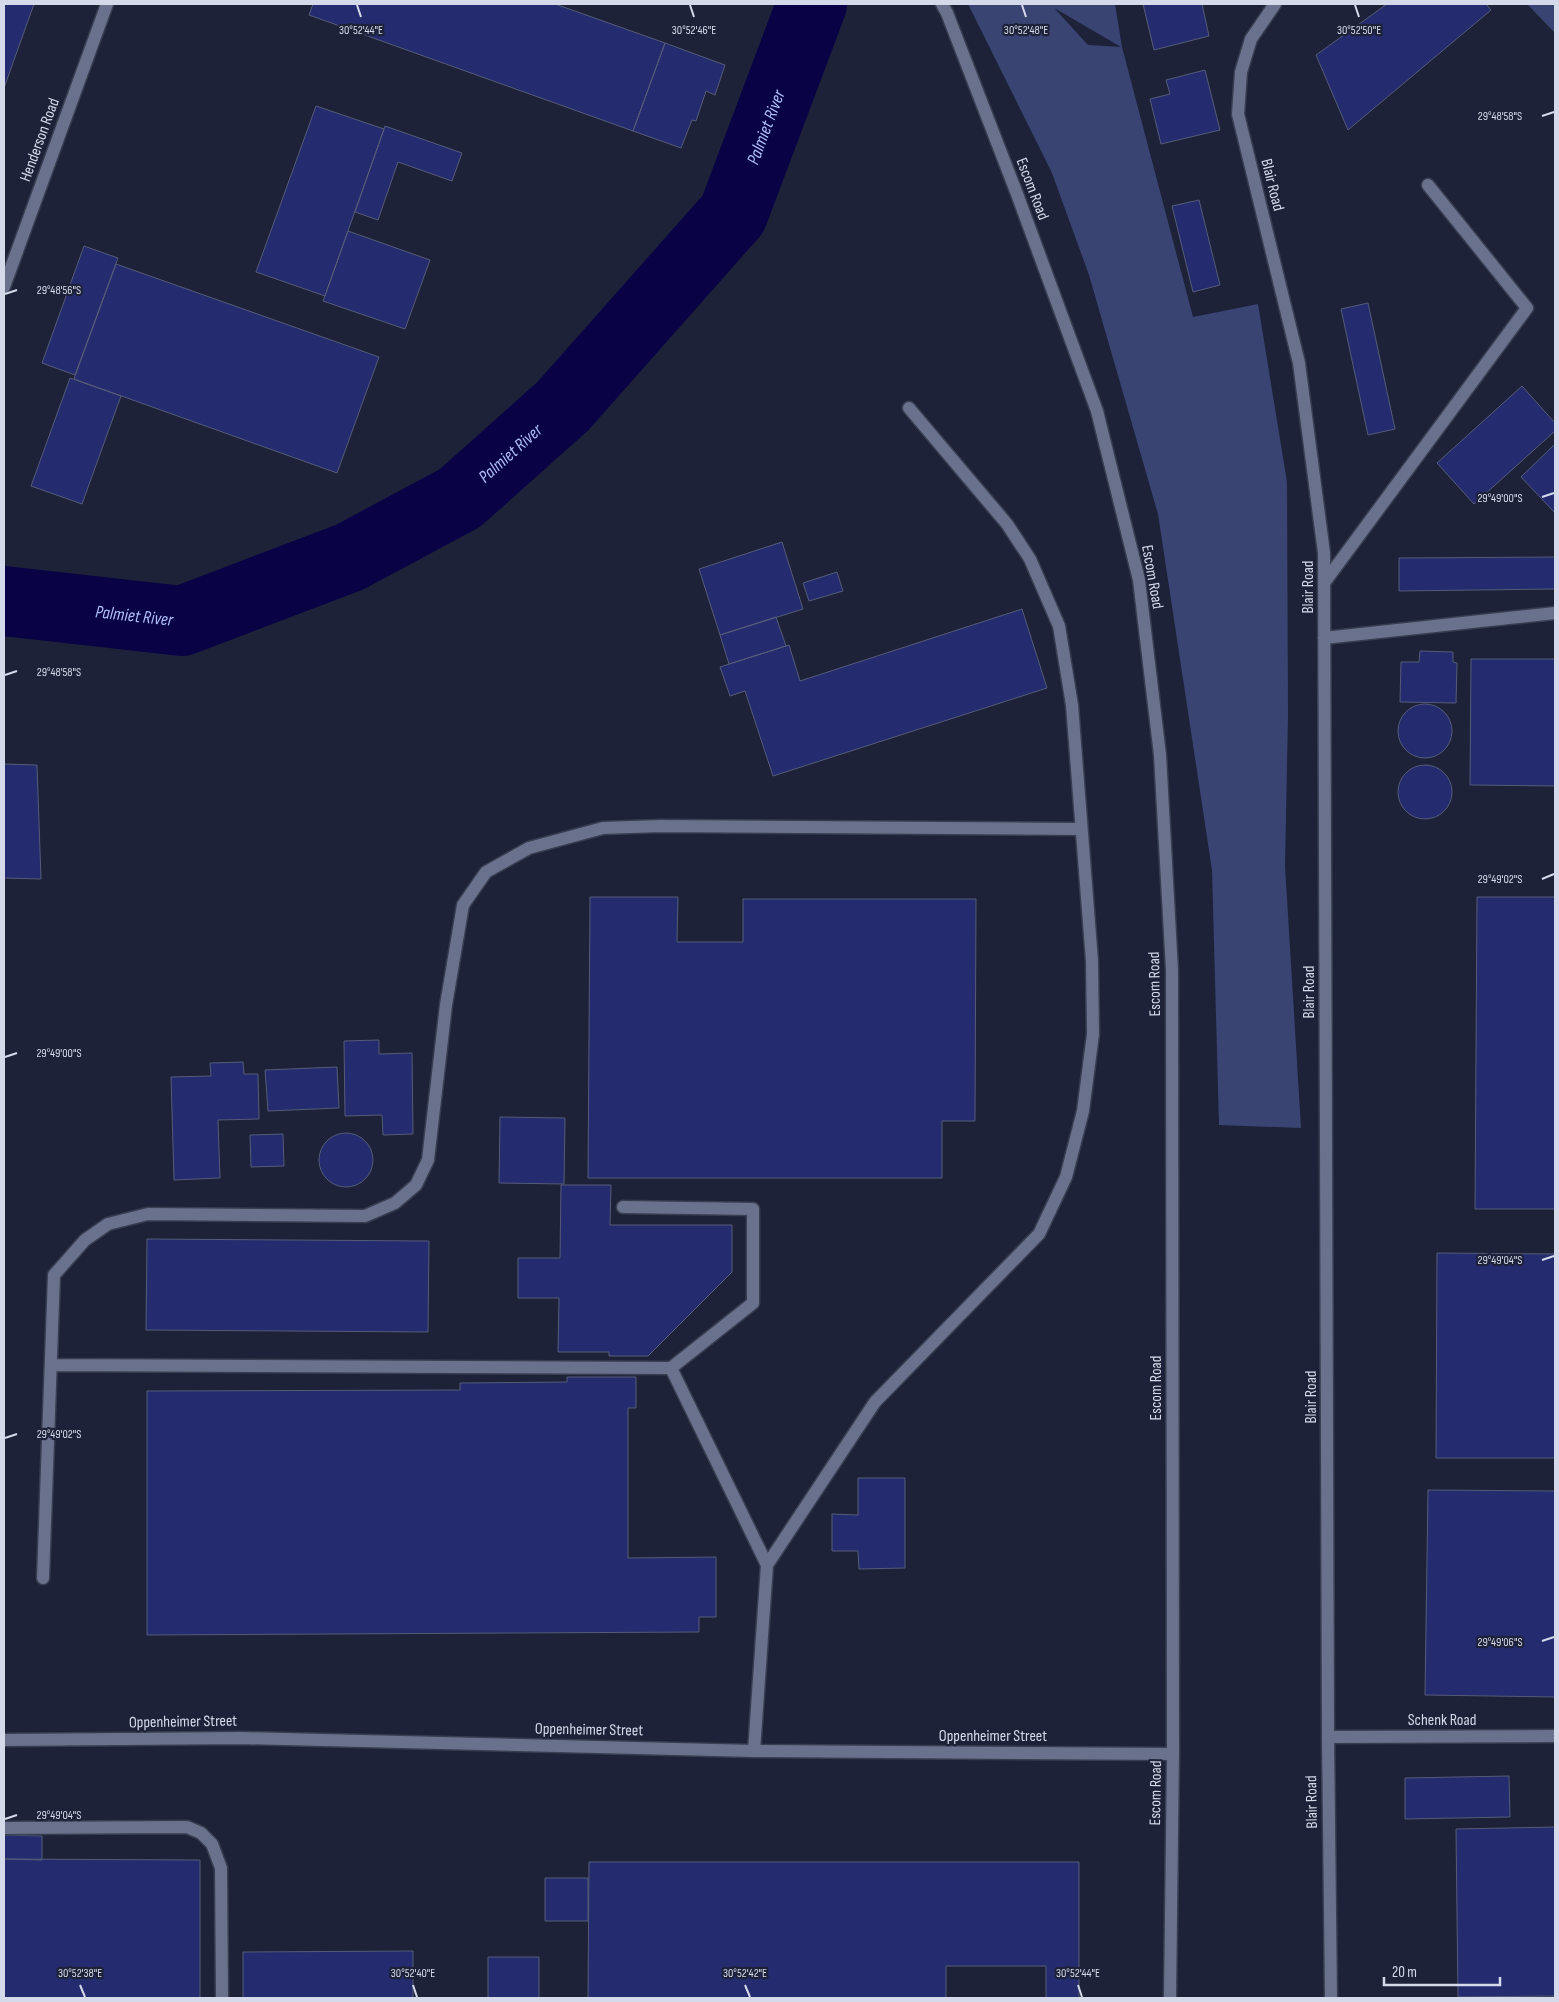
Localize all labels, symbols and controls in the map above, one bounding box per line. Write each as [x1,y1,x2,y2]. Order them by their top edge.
text: 30°52'44"E [339,23,383,38]
text: 30°52'46"E [672,23,716,38]
text: 30°52'48"E [1004,23,1048,38]
text: 30°52'50"E [1337,23,1381,38]
water label: Palmiet River [742,86,790,167]
street label: Henderson Road [16,96,64,184]
text: 29°48'58"S [1478,109,1522,124]
street label: Escom Road [1012,155,1052,223]
street label: Blair Road [1256,157,1288,213]
text: 29°48'56"S [37,283,81,298]
water label: Palmiet River [474,419,547,487]
text: 29°49'00"S [1477,491,1523,506]
street label: Escom Road [1137,543,1167,611]
street label: Blair Road [1299,560,1318,614]
water label: Palmiet River [94,601,175,631]
text: 29°48'58"S [37,665,81,680]
text: 29°49'02"S [1478,872,1522,887]
street label: Escom Road [1145,951,1165,1017]
street label: Blair Road [1300,965,1319,1019]
text: 29°49'00"S [36,1046,82,1061]
text: 29°49'04"S [1478,1253,1522,1268]
street label: Escom Road [1147,1356,1166,1420]
street label: Blair Road [1302,1370,1321,1424]
text: 29°49'02"S [37,1427,81,1442]
text: 29°49'06"S [1477,1635,1523,1650]
street label: Schenk Road [1408,1711,1476,1730]
street label: Oppenheimer Street [129,1712,237,1732]
street label: Oppenheimer Street [535,1720,643,1740]
street label: Oppenheimer Street [939,1727,1047,1746]
street label: Escom Road [1146,1760,1166,1826]
street label: Blair Road [1302,1775,1322,1829]
text: 29°49'04"S [37,1808,81,1823]
scale bar [1384,1954,1500,1986]
text: 20 m [1392,1963,1417,1982]
text: 30°52'38"E [58,1966,102,1981]
text: 30°52'40"E [391,1966,435,1981]
text: 30°52'42"E [723,1966,767,1981]
text: 30°52'44"E [1056,1966,1100,1981]

